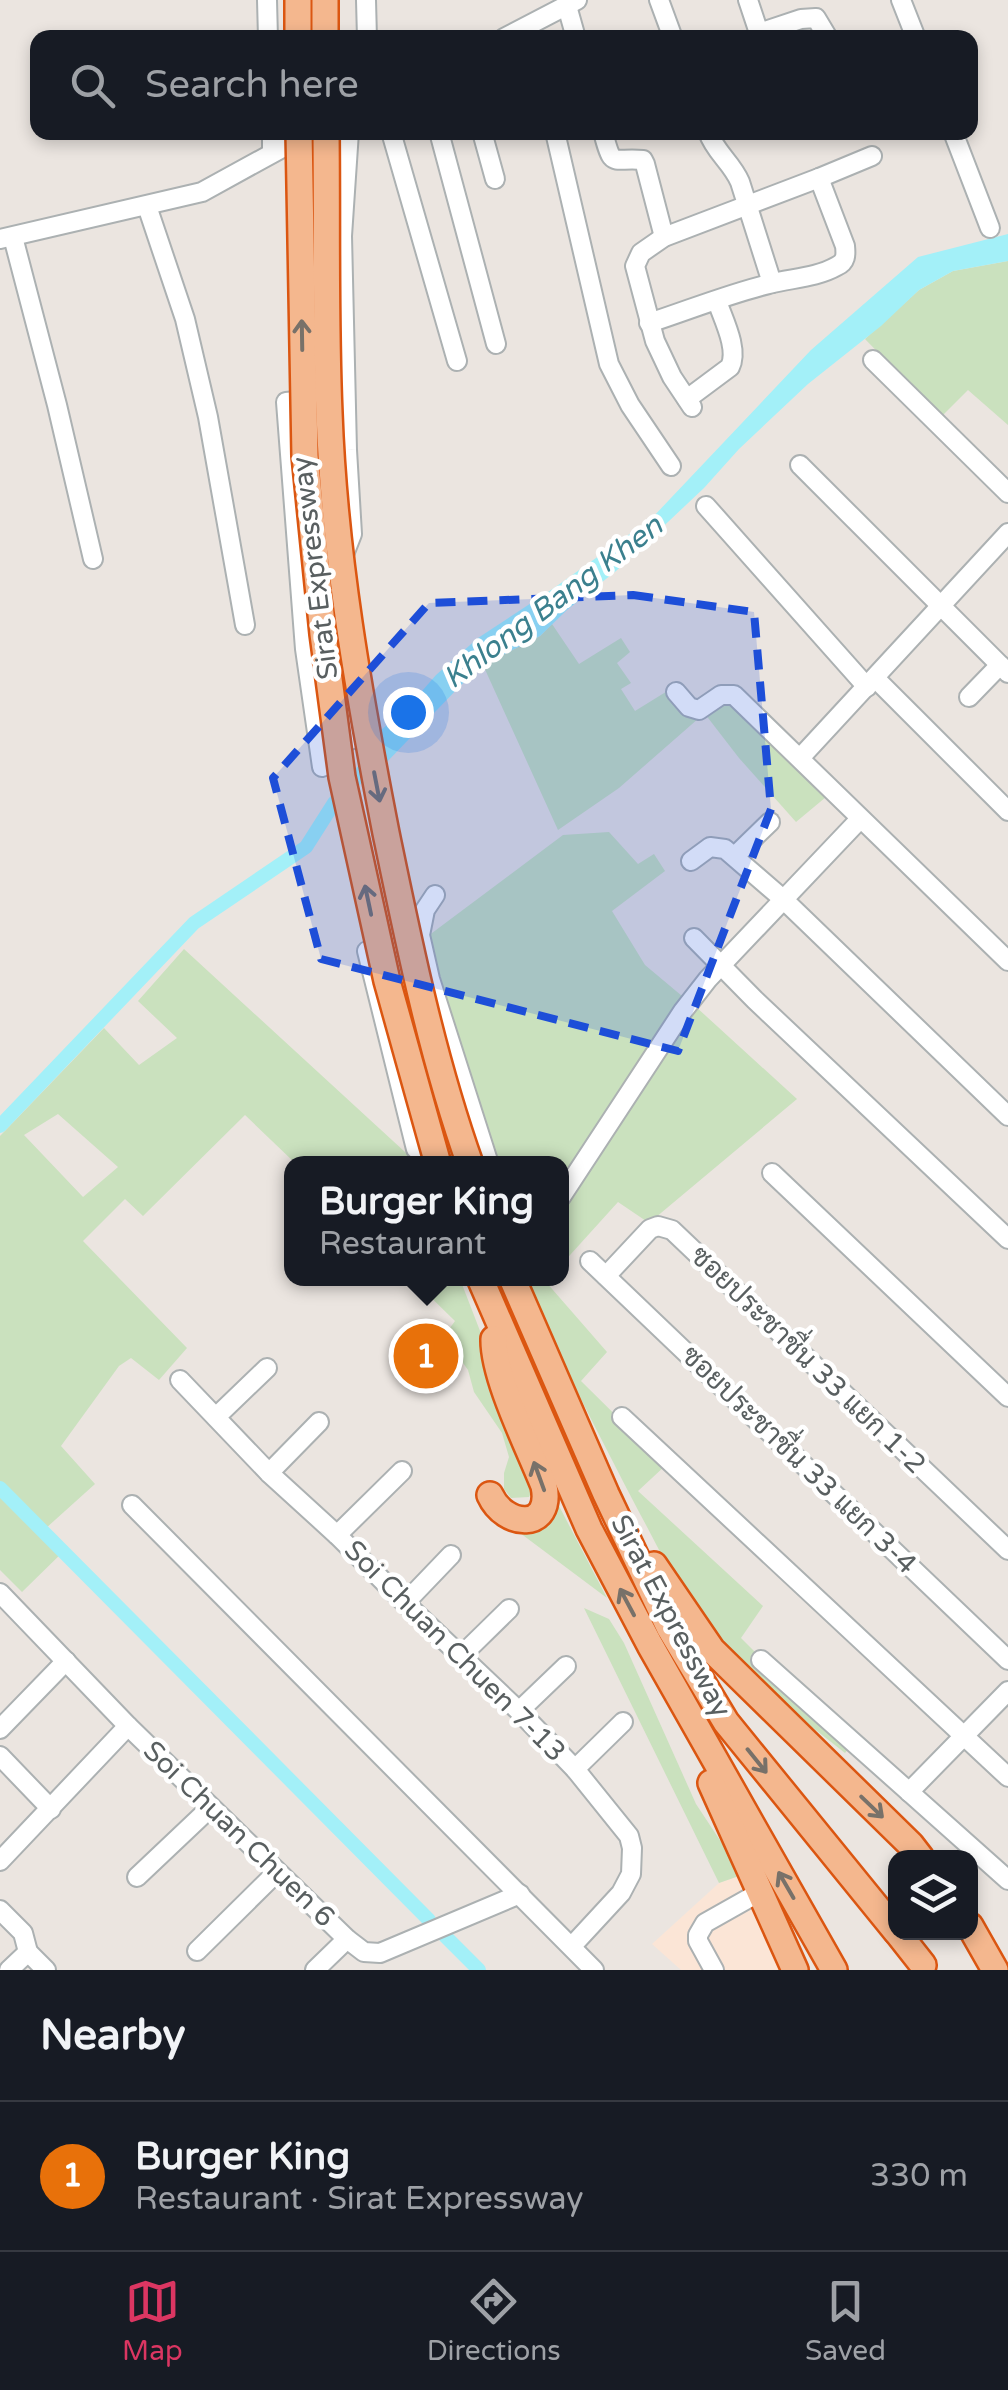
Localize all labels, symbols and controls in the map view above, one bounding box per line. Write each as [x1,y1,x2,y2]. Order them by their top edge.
search box [30,30,978,140]
icon: search [65,58,120,113]
text: Search here [145,62,359,108]
one-way arrow [293,320,312,352]
street label: Sirat Expressway [284,455,346,681]
water label: Khlong Bang Khen [436,507,671,697]
your location [383,687,434,738]
one-way arrow [368,770,387,802]
one-way arrow [358,885,376,917]
popup [284,1156,569,1286]
text: Burger King [319,1179,534,1225]
text: Restaurant [319,1225,486,1263]
street label: ซอยประชาชื่น 33 แยก 1-2 [683,1233,938,1481]
pin: 1 [394,1318,458,1394]
street label: ซอยประชาชื่น 33 แยก 3-4 [674,1333,929,1581]
one-way arrow [529,1460,547,1492]
street label: Sirat Expressway [603,1509,739,1723]
street label: Soi Chuan Chuen 7-13 [337,1533,573,1769]
one-way arrow [617,1587,636,1617]
street label: Soi Chuan Chuen 6 [136,1734,342,1934]
one-way arrow [746,1747,768,1773]
one-way arrow [859,1795,883,1819]
map controls [888,1850,978,1940]
button: layers [888,1850,978,1940]
one-way arrow [775,1871,795,1900]
text: Nearby [40,2010,185,2061]
text: Burger King [135,2134,350,2180]
text: 1 [62,2157,83,2195]
text: 330 m [870,2157,968,2195]
text: Restaurant · Sirat Expressway [135,2180,583,2218]
tab: Map [122,2274,183,2368]
tab: Directions [427,2274,561,2368]
tab: Saved [805,2274,886,2368]

